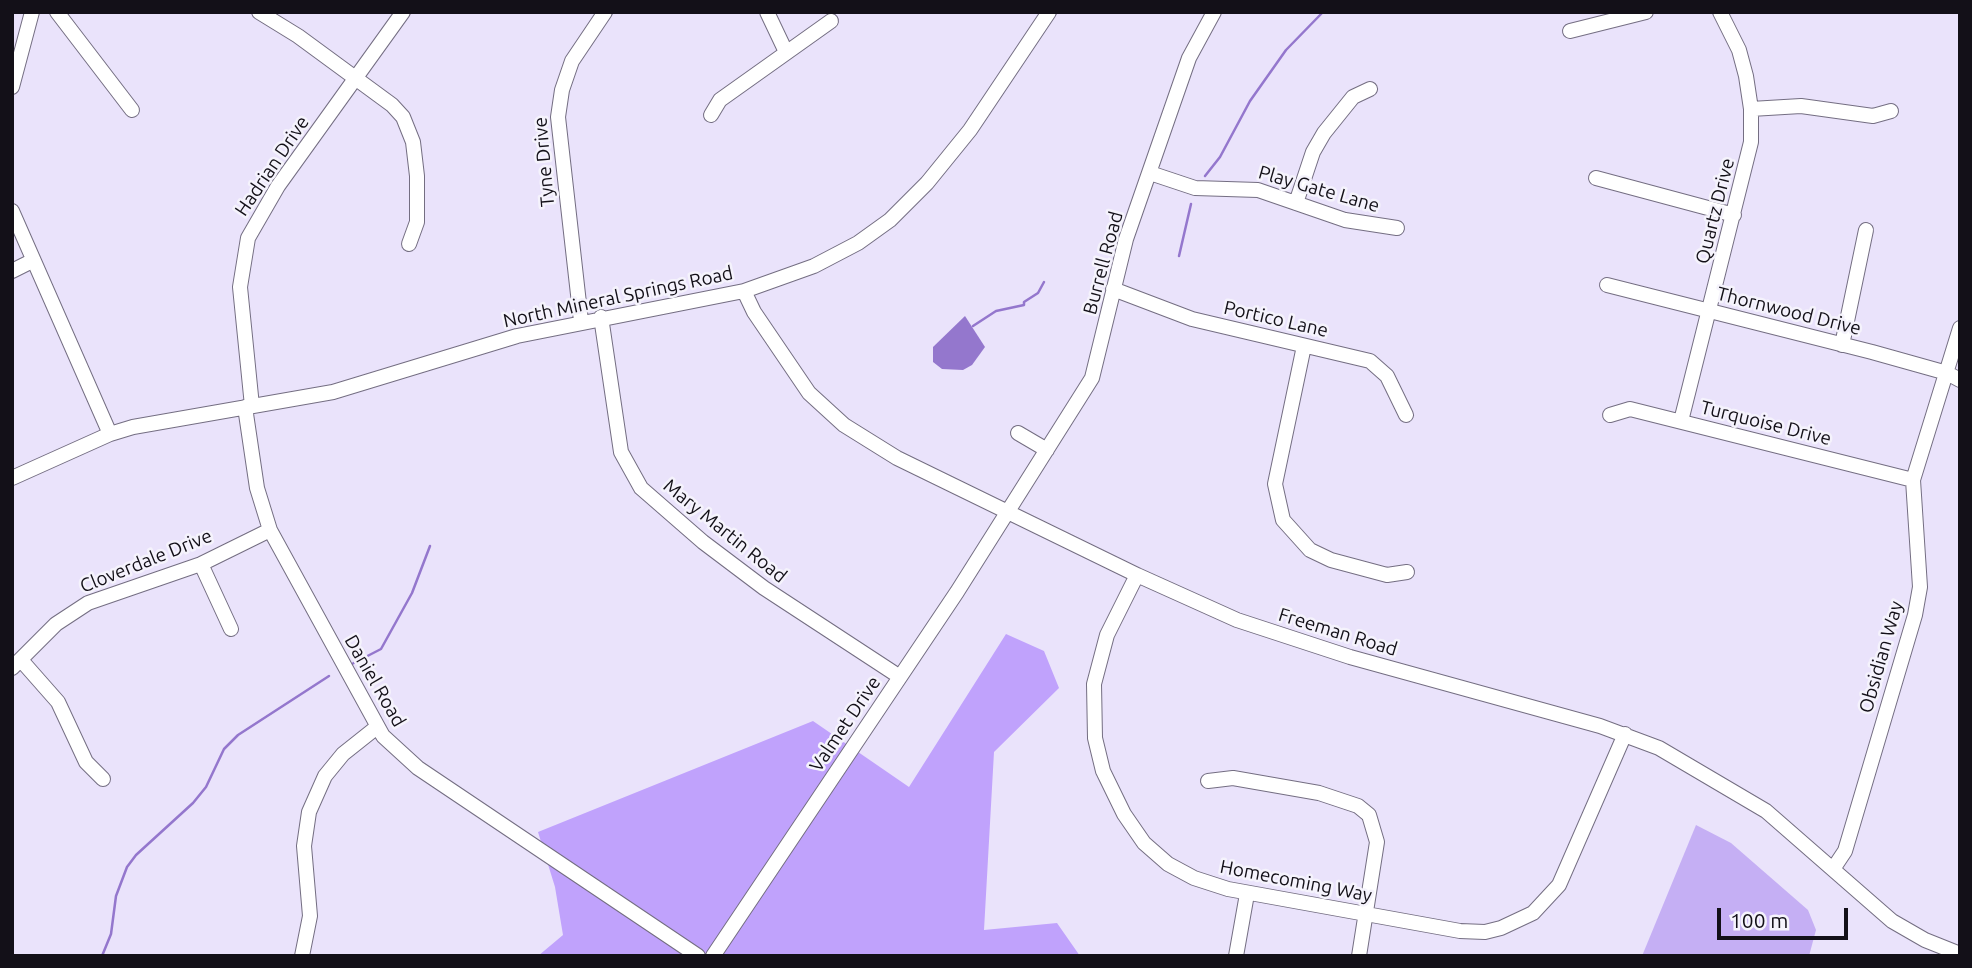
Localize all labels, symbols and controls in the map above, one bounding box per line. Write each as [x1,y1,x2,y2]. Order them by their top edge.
street label: Hadrian Drive [230,112,314,220]
street label: Tyne Drive [529,116,559,208]
street label: Quartz Drive [1691,156,1739,266]
street label: Play Gate Lane [1256,161,1382,217]
street label: Burrell Road [1078,209,1128,317]
street label: North Mineral Springs Road [501,261,735,333]
street label: Thornwood Drive [1714,282,1864,340]
street label: Portico Lane [1222,296,1330,342]
street label: Turquoise Drive [1698,396,1834,450]
street label: Mary Martin Road [659,474,791,588]
street label: Cloverdale Drive [77,524,215,598]
street label: Obsidian Way [1854,598,1908,716]
street label: Freeman Road [1276,603,1400,661]
street label: Daniel Road [340,631,410,731]
street label: Valmet Drive [805,672,885,776]
street label: Homecoming Way [1218,855,1374,907]
scale bar [1720,894,1851,938]
text: 100 m [1730,908,1788,932]

